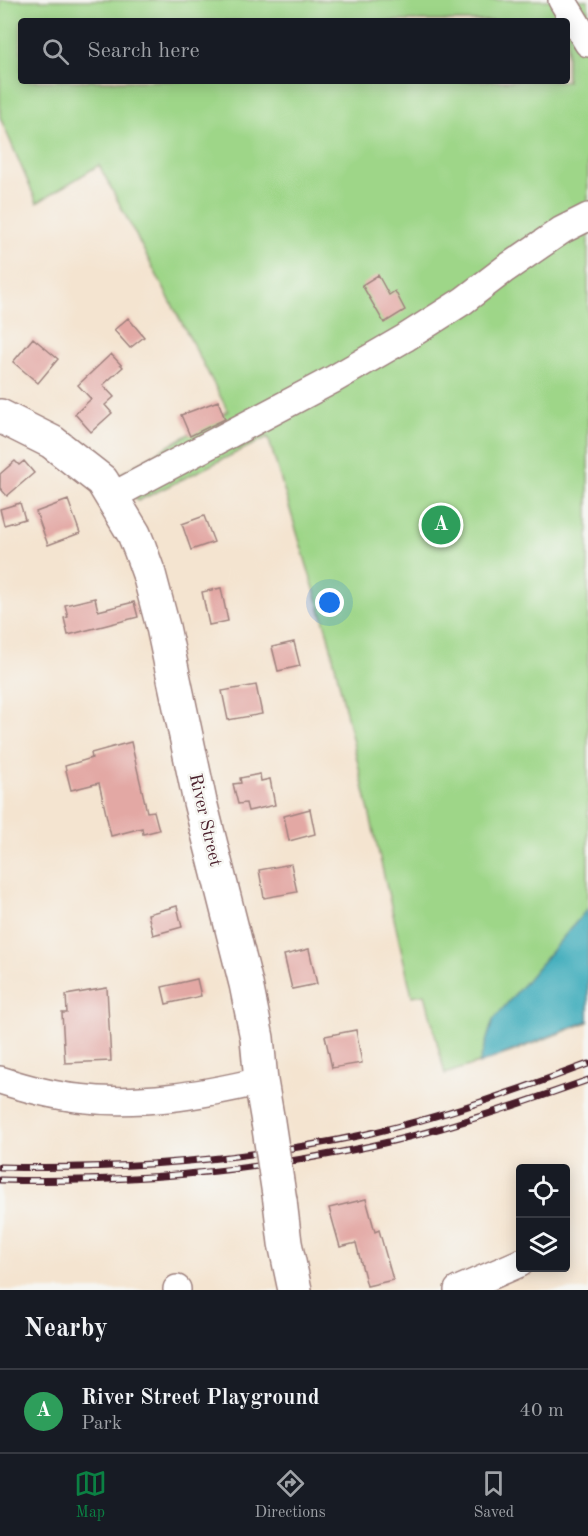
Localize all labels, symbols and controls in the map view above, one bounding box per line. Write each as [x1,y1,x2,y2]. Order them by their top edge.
search box [18,18,570,84]
icon: search [39,35,72,68]
text: Search here [87,40,200,62]
pin: A [422,502,460,548]
your location [315,588,344,617]
street label: River Street [186,772,224,868]
map controls [516,1164,570,1272]
button: locate [516,1164,570,1218]
button: layers [516,1218,570,1272]
text: Nearby [24,1316,108,1342]
text: River Street Playground [81,1387,320,1409]
text: A [36,1401,51,1421]
text: 40 m [519,1401,564,1421]
text: Park [81,1414,122,1434]
tab: Map [74,1467,107,1523]
tab: Directions [255,1467,326,1523]
tab: Saved [473,1467,514,1523]

